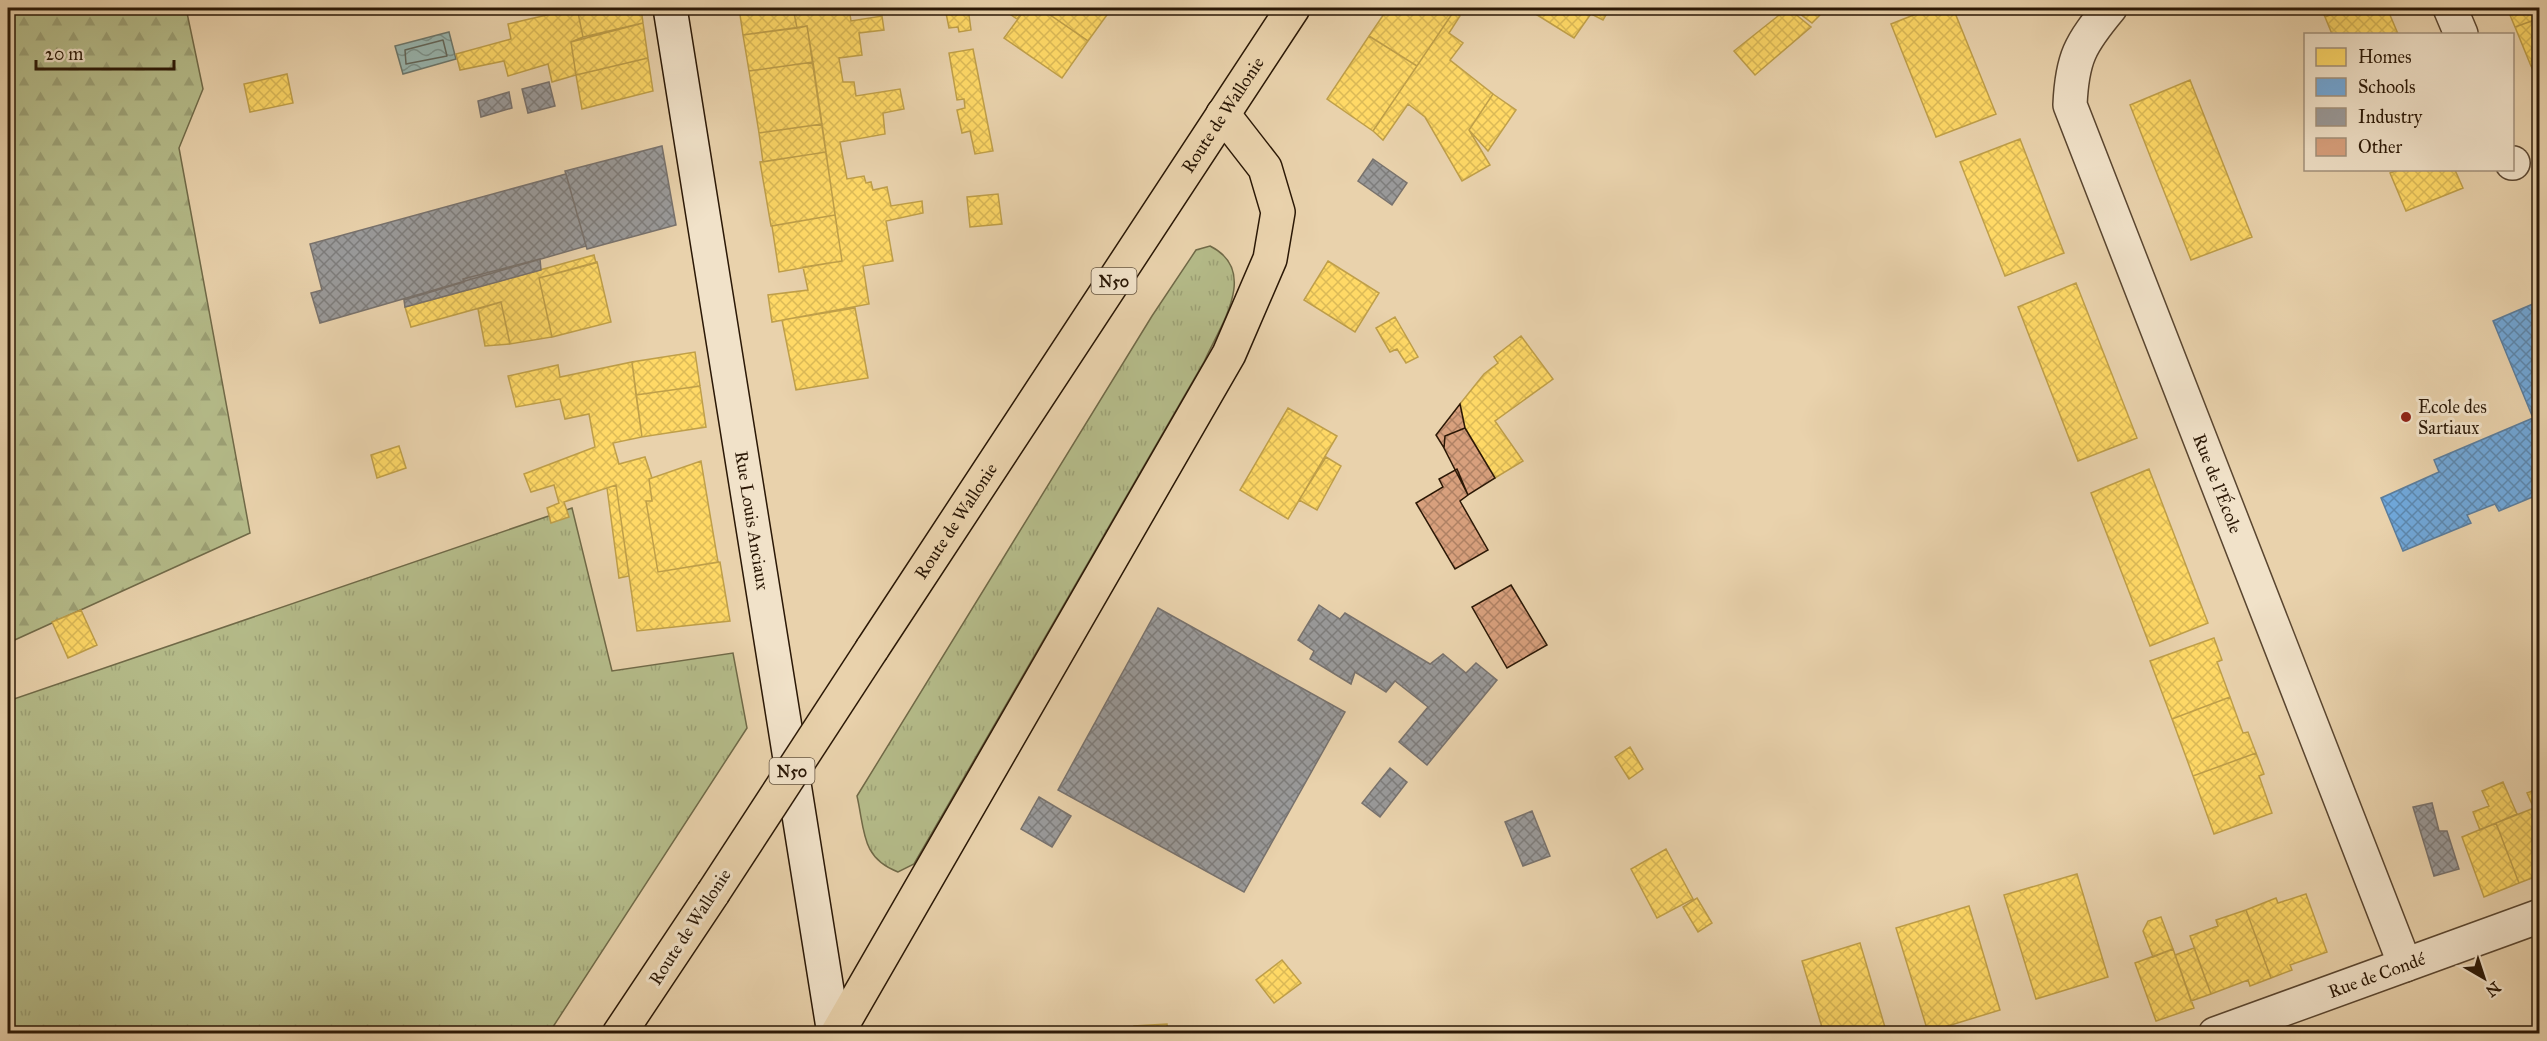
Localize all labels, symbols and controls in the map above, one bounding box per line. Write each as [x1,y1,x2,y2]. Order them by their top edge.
scale bar [36,33,174,71]
legend [2304,33,2514,171]
text: 20 m [45,43,83,65]
text: Homes [2358,46,2412,68]
street label: Route de Wallonie [1177,53,1269,177]
text: Schools [2358,76,2416,98]
text: Industry [2358,106,2423,128]
text: Other [2358,136,2403,158]
road number: N50 [1092,268,1136,294]
place label: Ecole des Sartiaux [2418,396,2487,439]
marker: Ecole des Sartiaux [2399,410,2413,424]
street label: Rue de l'École [2188,430,2247,537]
street label: Rue Louis Anciaux [730,449,774,592]
street label: Route de Wallonie [910,459,1002,583]
road number: N50 [770,758,814,784]
street label: Route de Wallonie [644,865,736,989]
street label: Rue de Condé [2325,947,2429,1003]
north arrow [2454,948,2514,1008]
text: N [2482,978,2504,1001]

